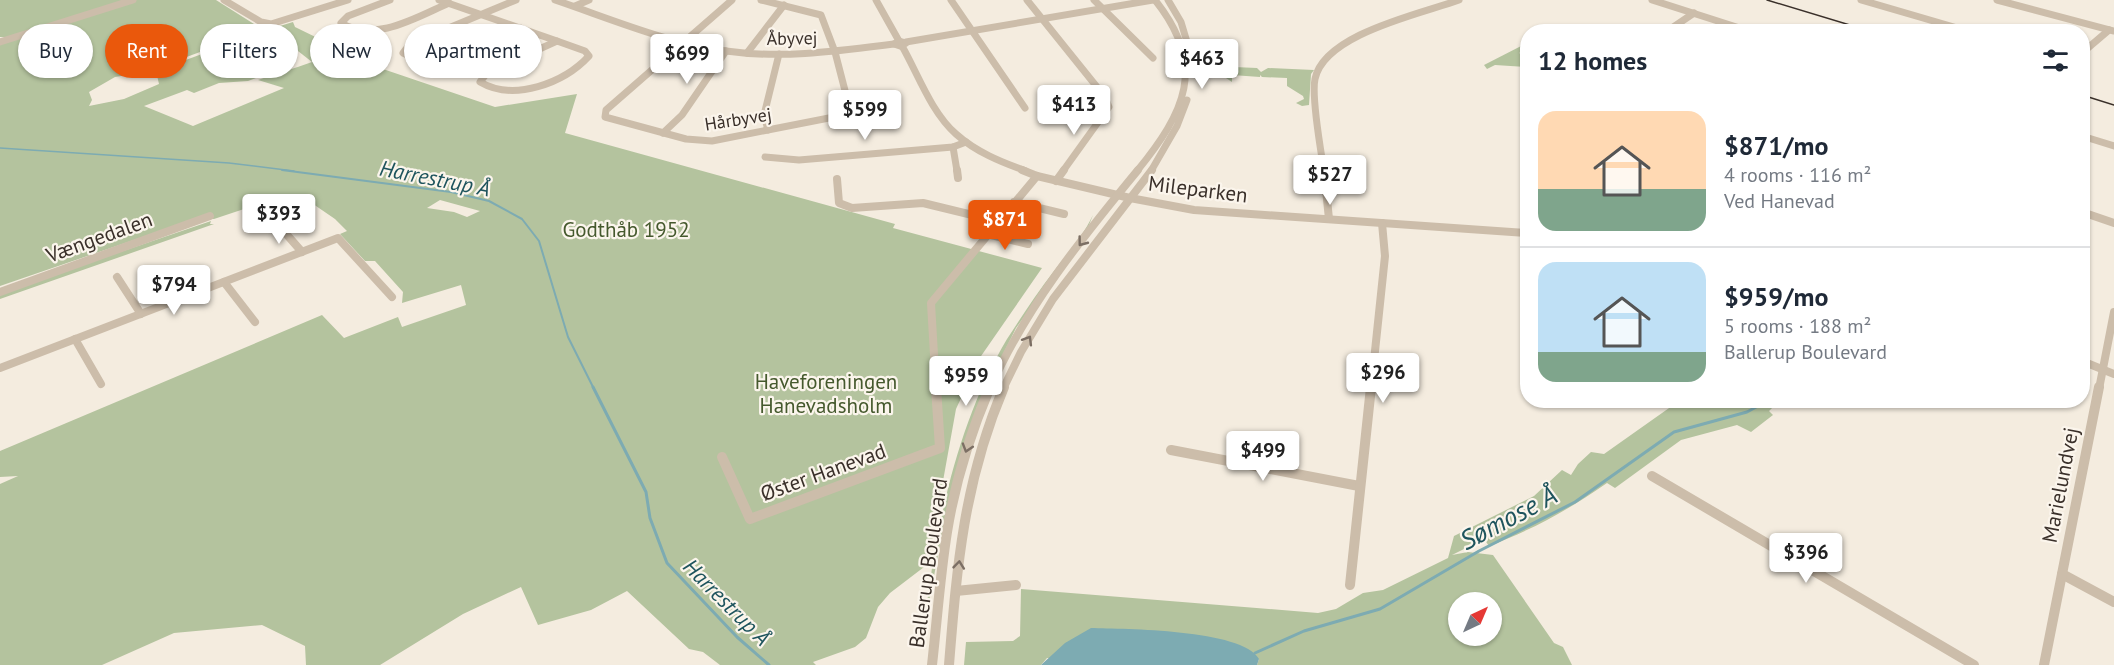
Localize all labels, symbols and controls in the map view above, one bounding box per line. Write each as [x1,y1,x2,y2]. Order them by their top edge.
chip: Buy [18,24,93,78]
chip: Rent [105,24,188,78]
chip: Filters [200,24,298,78]
chip: New [310,24,392,78]
chip: Apartment [404,24,542,78]
street label: Åbyvej [766,26,818,50]
pin: $699 [651,34,723,85]
pin: $463 [1166,39,1238,90]
text: $699 [664,40,710,66]
text: 12 homes [1538,44,1647,77]
icon: filters [2039,44,2072,77]
text: $463 [1179,45,1225,71]
pin: $413 [1038,85,1110,136]
pin: $599 [829,90,901,141]
text: $413 [1051,91,1097,117]
text: $599 [842,96,888,122]
street label: Hårbyvej [703,102,773,136]
text: $871/mo [1724,129,1828,162]
icon: home [1586,135,1658,207]
water label: Harrestrup Å [377,154,493,202]
pin: $527 [1294,155,1366,206]
text: $527 [1307,161,1353,187]
text: 4 rooms · 116 m² [1724,162,1871,188]
street label: Mileparken [1147,170,1249,208]
text: Ved Hanevad [1724,188,1835,214]
pin: $393 [243,194,315,245]
text: $393 [256,200,302,226]
pin: $871 [969,200,1041,251]
street label: Vængedalen [41,205,156,269]
text: $871 [982,206,1028,232]
park label: Godthåb 1952 [562,216,690,243]
one-way arrow [1078,236,1089,247]
pin: $794 [138,265,210,316]
text: $794 [151,271,197,297]
text: $959/mo [1724,280,1828,313]
icon: home [1586,286,1658,358]
text: 5 rooms · 188 m² [1724,313,1871,339]
one-way arrow [1020,336,1032,346]
text: Ballerup Boulevard [1724,339,1887,365]
pin: $296 [1347,353,1419,404]
pin: $959 [930,356,1002,407]
text: $296 [1360,359,1406,385]
text: $959 [943,362,989,388]
park label: Haveforeningen Hanevadsholm [755,368,897,419]
street label: Marielundvej [2036,425,2084,545]
pin: $499 [1227,431,1299,482]
street label: Øster Hanevad [757,437,889,507]
text: $499 [1240,437,1286,463]
one-way arrow [962,442,975,453]
street label: Ballerup Boulevard [903,476,953,650]
water label: Sømose Å [1453,477,1563,557]
pin: $396 [1770,533,1842,584]
text: $396 [1783,539,1829,565]
water label: Harrestrup Å [677,552,777,652]
one-way arrow [952,560,964,570]
north arrow [1448,592,1502,646]
map controls [1448,592,1502,646]

